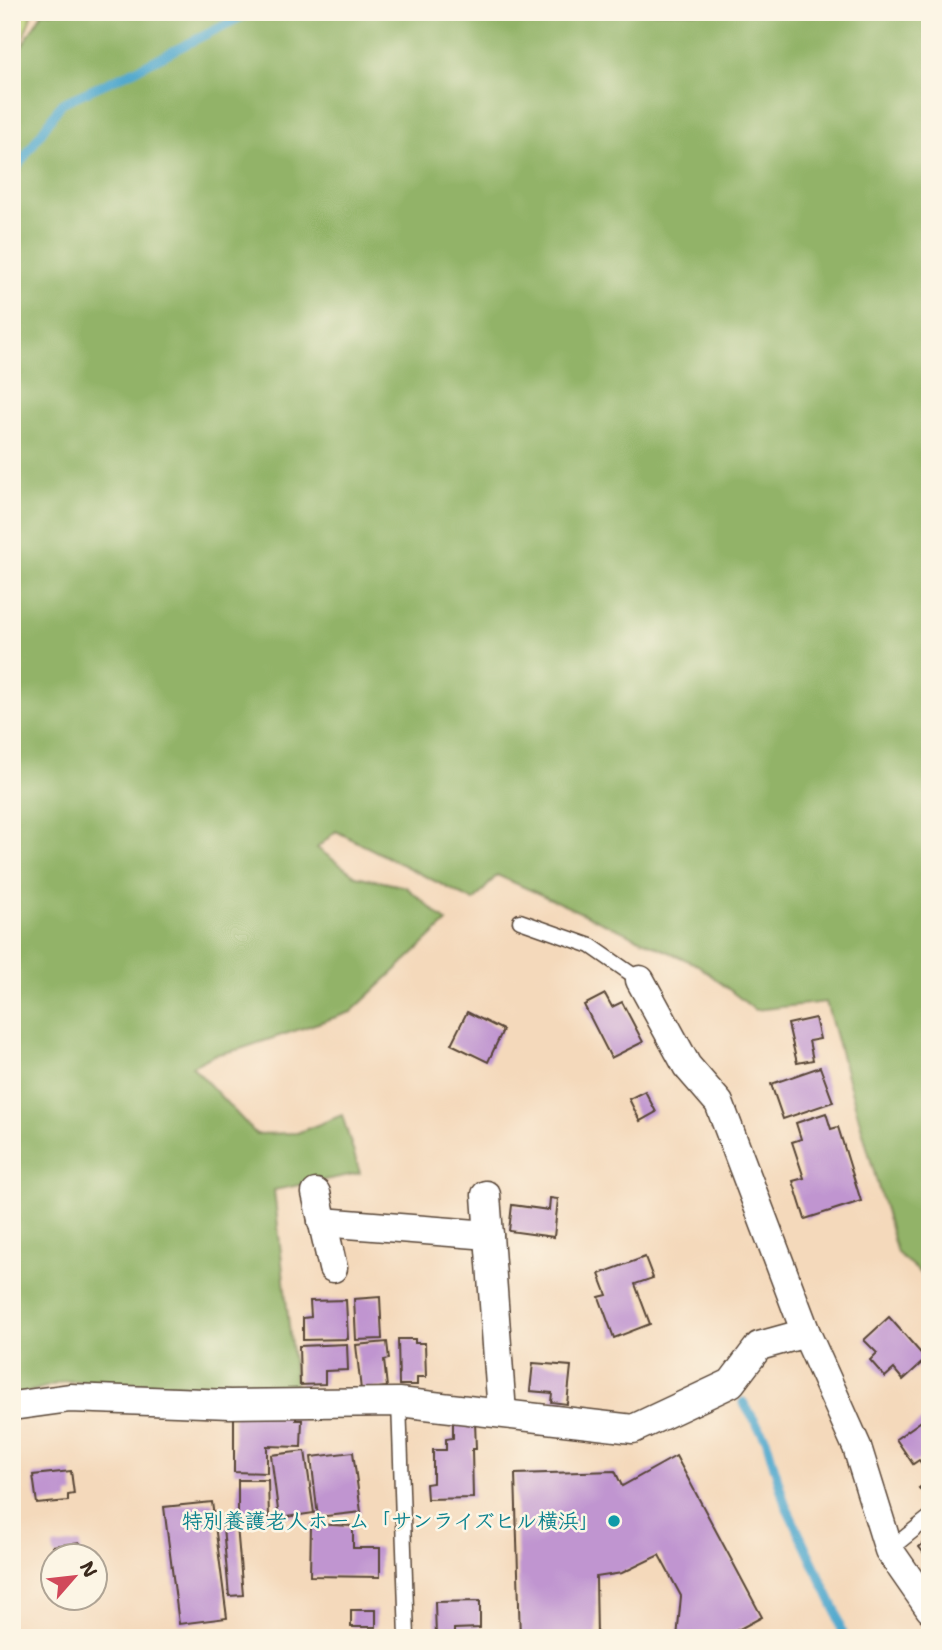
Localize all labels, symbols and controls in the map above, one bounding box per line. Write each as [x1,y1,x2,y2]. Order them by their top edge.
place label: 特別養護老人ホーム「サンライズヒル横浜」 [182,1507,600,1535]
marker: 特別養護老人ホーム「サンライズヒル横浜」 [606,1513,622,1529]
north arrow [38,1542,108,1612]
text: N [74,1557,103,1582]

